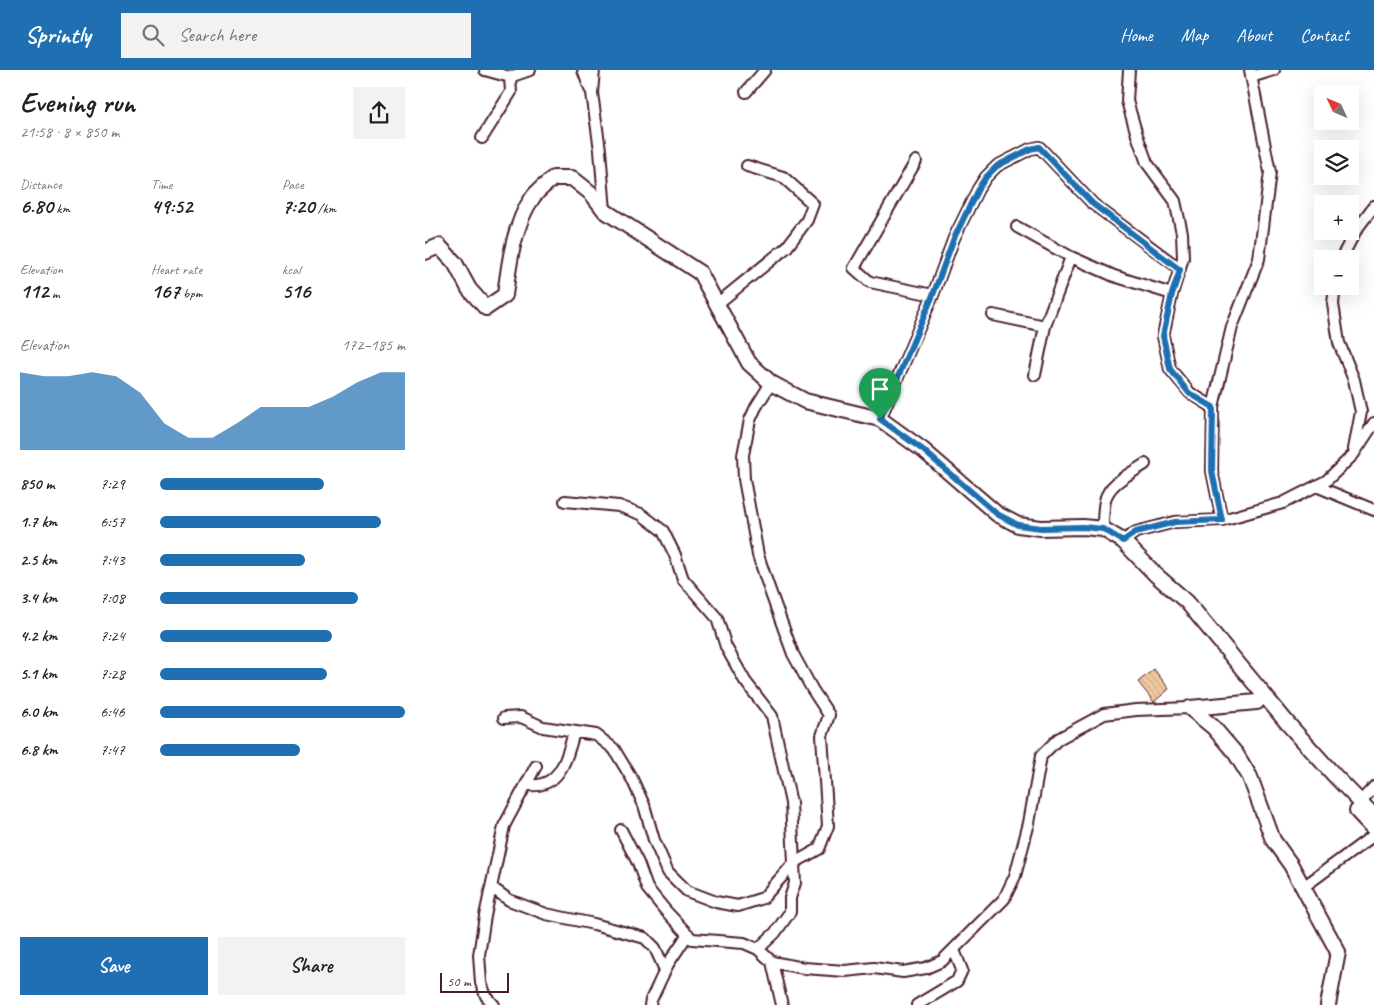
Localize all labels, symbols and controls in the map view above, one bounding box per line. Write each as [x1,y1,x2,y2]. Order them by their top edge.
search box [121,13,471,58]
text: Sprintly [25,20,91,50]
icon: search [139,21,167,49]
text: Search here [179,23,256,47]
text: Home [1120,24,1153,46]
text: Map [1181,24,1208,46]
text: About [1236,24,1272,46]
text: Contact [1300,24,1349,46]
text: Evening run [20,85,135,120]
north arrow [1314,85,1359,130]
map controls [1314,85,1359,295]
button: share [353,87,405,139]
text: 21:58 · 8 × 850 m [20,122,119,142]
button: layers [1314,140,1359,185]
text: Distance [20,176,62,193]
text: Time [151,176,172,193]
text: Pace [282,176,304,193]
text: 6.80 [20,193,53,219]
text: 49:52 [151,193,192,219]
text: 7:20 [282,193,314,219]
button: + [1314,195,1359,240]
text: km [53,200,70,217]
text: /km [314,200,336,217]
button: − [1314,250,1359,295]
text: Elevation [20,261,63,278]
text: Heart rate [151,261,202,278]
text: kcal [282,261,301,278]
text: 112 [20,278,48,304]
text: 167 [151,278,180,304]
text: 516 [282,278,310,304]
text: m [48,285,60,302]
text: bpm [180,285,202,302]
text: Elevation [20,335,69,355]
text: 172–185 m [342,335,405,355]
pin [859,368,901,419]
icon: arrive [866,375,894,403]
text: 850 m [20,474,54,494]
text: 7:29 [100,474,125,494]
text: 1.7 km [20,512,57,532]
text: 6:57 [100,512,125,532]
text: 2.5 km [20,550,57,570]
text: 7:43 [100,550,125,570]
text: 3.4 km [20,588,57,608]
text: 7:08 [100,588,125,608]
text: 4.2 km [20,626,57,646]
text: 7:24 [100,626,125,646]
text: 5.1 km [20,664,57,684]
text: 7:28 [100,664,125,684]
text: 6.0 km [20,702,58,722]
text: 6:46 [100,702,125,722]
text: 6.8 km [20,740,58,760]
text: 7:47 [100,740,125,760]
button: Save [20,937,208,995]
button: Share [218,937,405,995]
scale bar [440,970,509,993]
text: 50 m [447,973,471,990]

